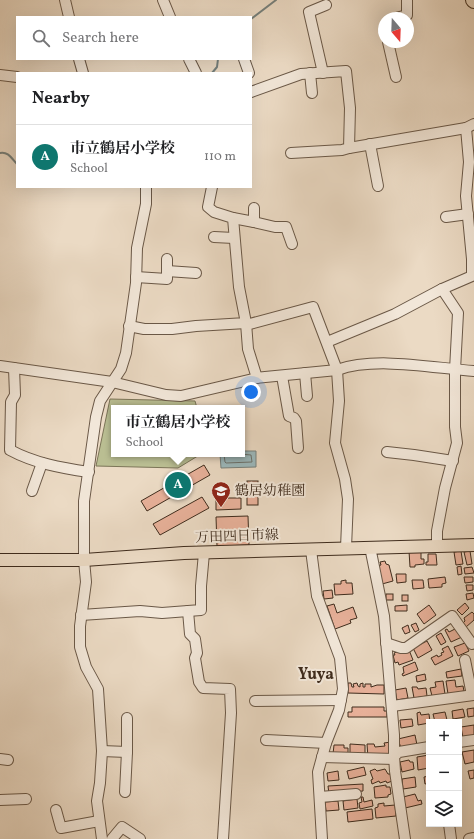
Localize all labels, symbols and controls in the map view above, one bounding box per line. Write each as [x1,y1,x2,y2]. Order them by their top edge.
north arrow [378,12,414,48]
search box [16,16,252,60]
icon: search [30,27,52,49]
text: Search here [62,28,139,49]
text: Nearby [32,87,90,110]
text: 市立鶴居小学校 [70,139,175,160]
text: A [40,148,50,166]
text: 110 m [204,148,236,166]
text: School [70,160,108,178]
your location [241,382,261,402]
popup [111,405,245,457]
text: 市立鶴居小学校 [125,413,231,434]
text: School [125,434,163,452]
pin: A [165,470,191,500]
school or university icon: 鶴居幼稚園 [210,480,232,508]
place label: 鶴居幼稚園 [235,482,305,501]
street label: 万田四日市線 [195,526,279,548]
district label: Yuya [298,664,334,686]
map controls [426,719,462,827]
button: + [426,719,462,755]
button: − [426,755,462,791]
button: layers [426,791,462,827]

